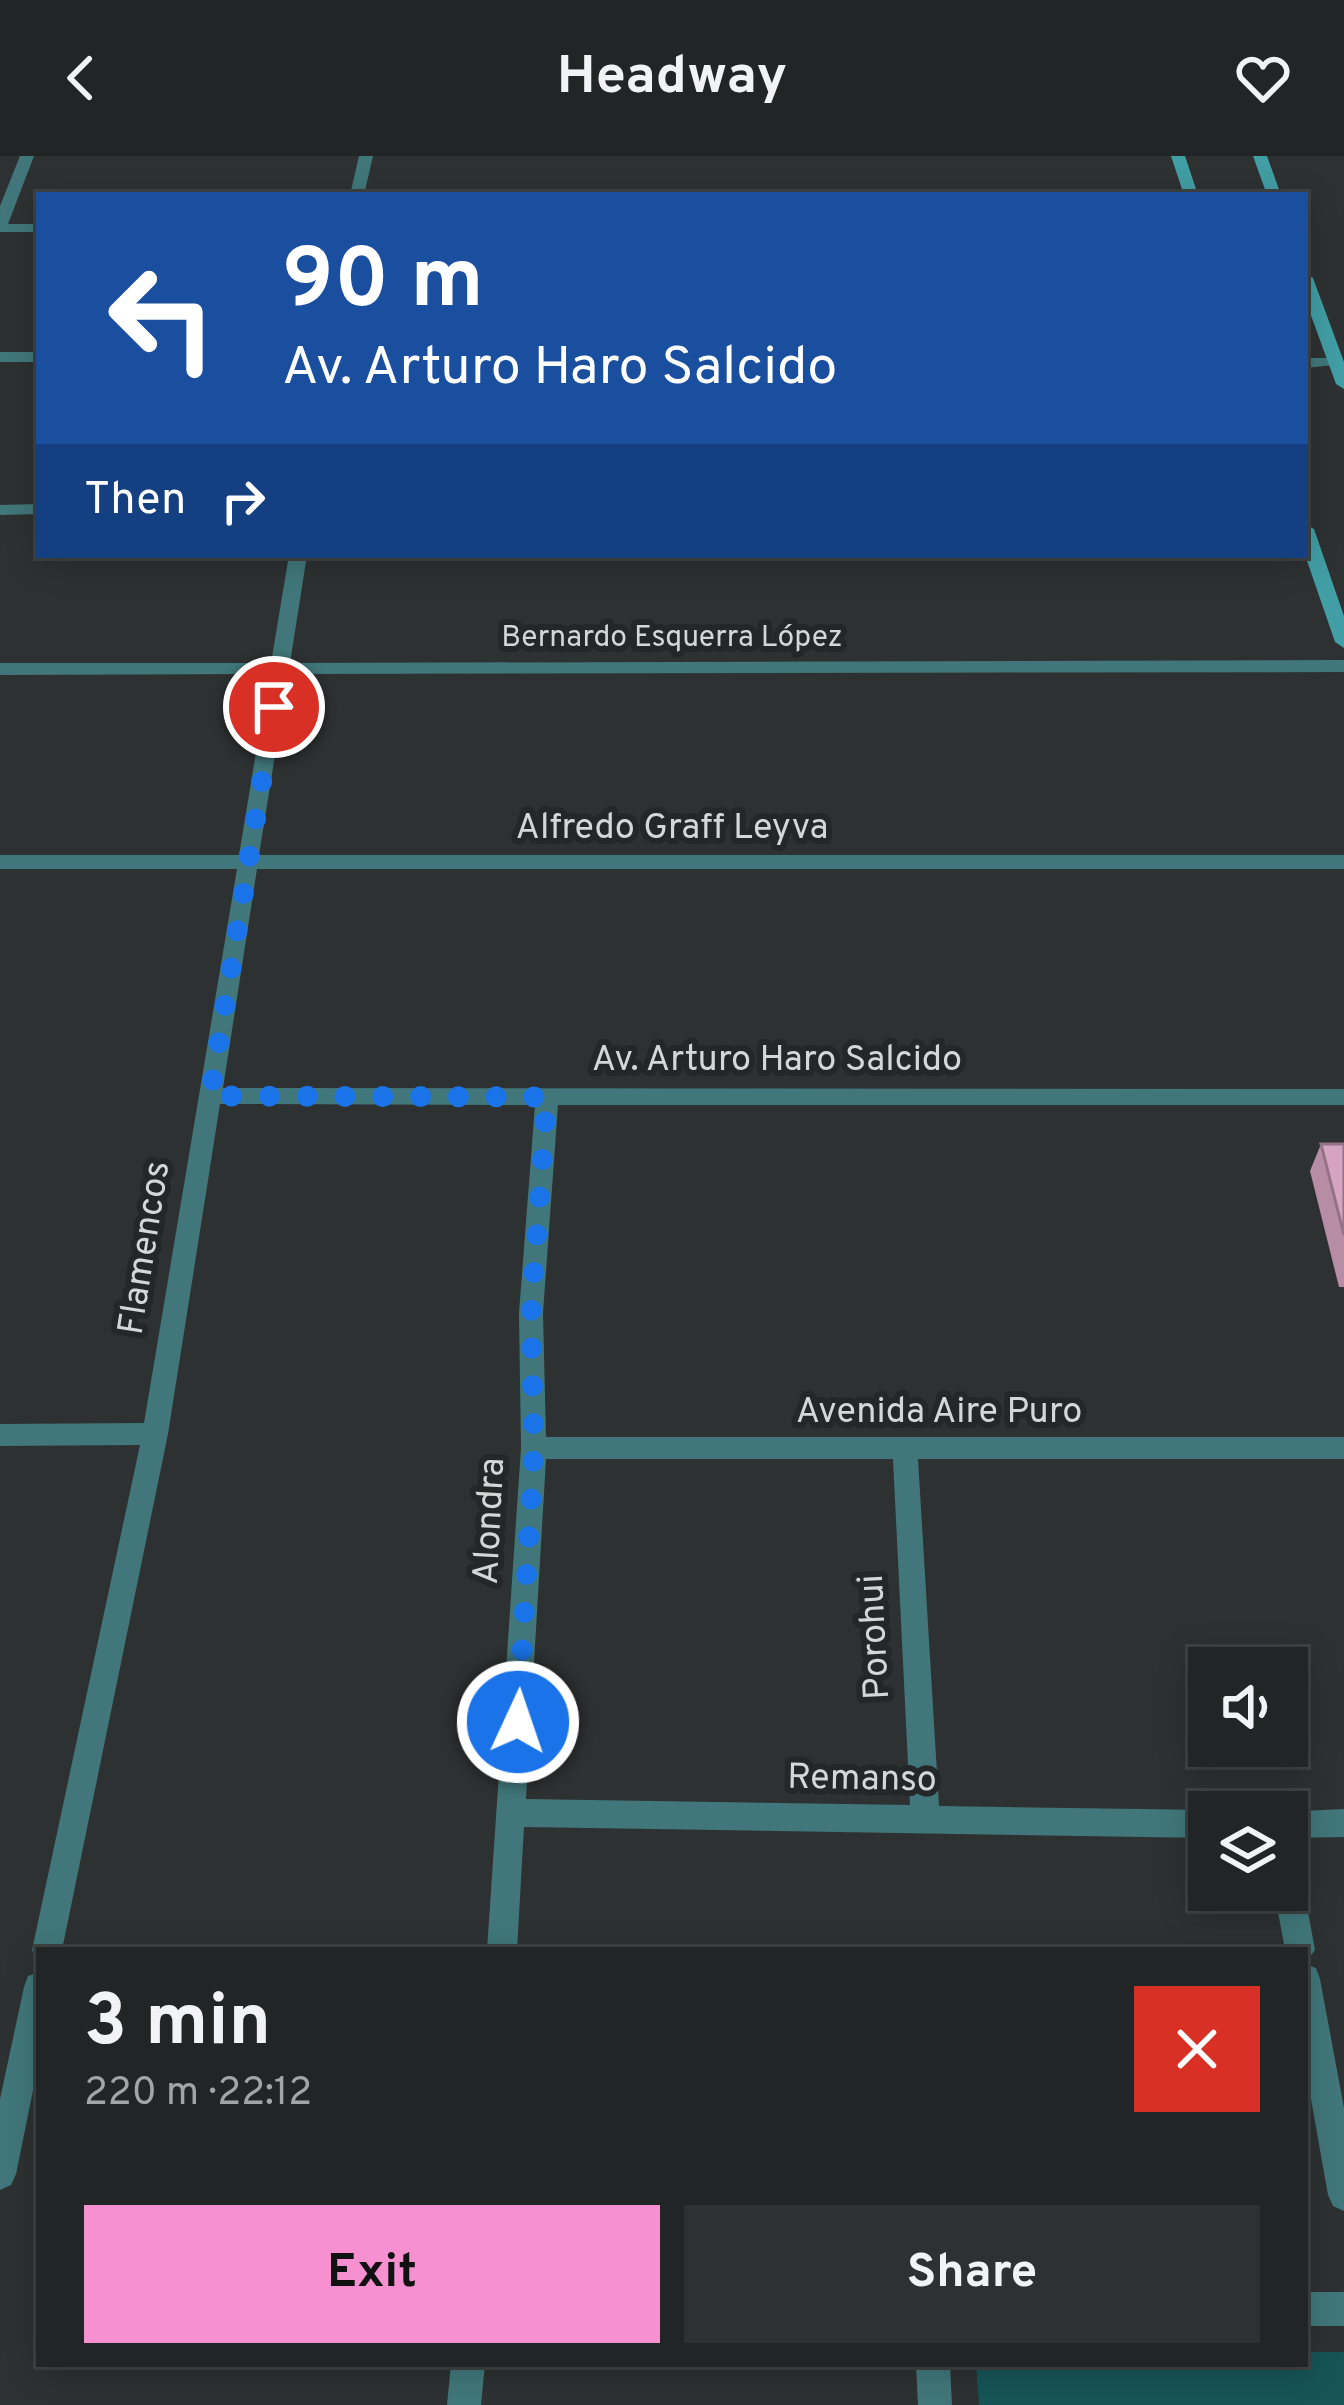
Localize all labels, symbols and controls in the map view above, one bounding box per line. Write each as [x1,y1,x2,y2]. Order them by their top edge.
text: Headway [557,44,787,113]
icon: back [48,45,114,111]
icon: heart [1230,45,1296,111]
text: 90 m [282,231,484,337]
icon: left [84,240,240,396]
text: Av. Arturo Haro Salcido [282,335,837,404]
icon: right [210,468,276,534]
text: Then [84,473,186,530]
street label: Bernardo Esquerra López [501,620,843,657]
pin [223,656,325,758]
icon: arrive [241,674,307,740]
street label: Alfredo Graff Leyva [516,806,828,852]
street label: Av. Arturo Haro Salcido [592,1038,962,1084]
street label: Flamencos [110,1158,182,1338]
street label: Avenida Aire Puro [796,1390,1082,1436]
street label: Alondra [465,1456,517,1586]
street label: Porohui [850,1573,902,1701]
map controls [1188,1647,1308,1911]
button: sound [1188,1647,1308,1767]
position arrow [455,1659,581,1785]
street label: Remanso [787,1756,937,1804]
button: layers [1188,1791,1308,1911]
text: 3 min [84,1979,271,2071]
button: close [1134,1986,1260,2112]
text: 220 m · 22:12 [84,2070,312,2119]
button: Exit [84,2205,660,2343]
button: Share [684,2205,1260,2343]

